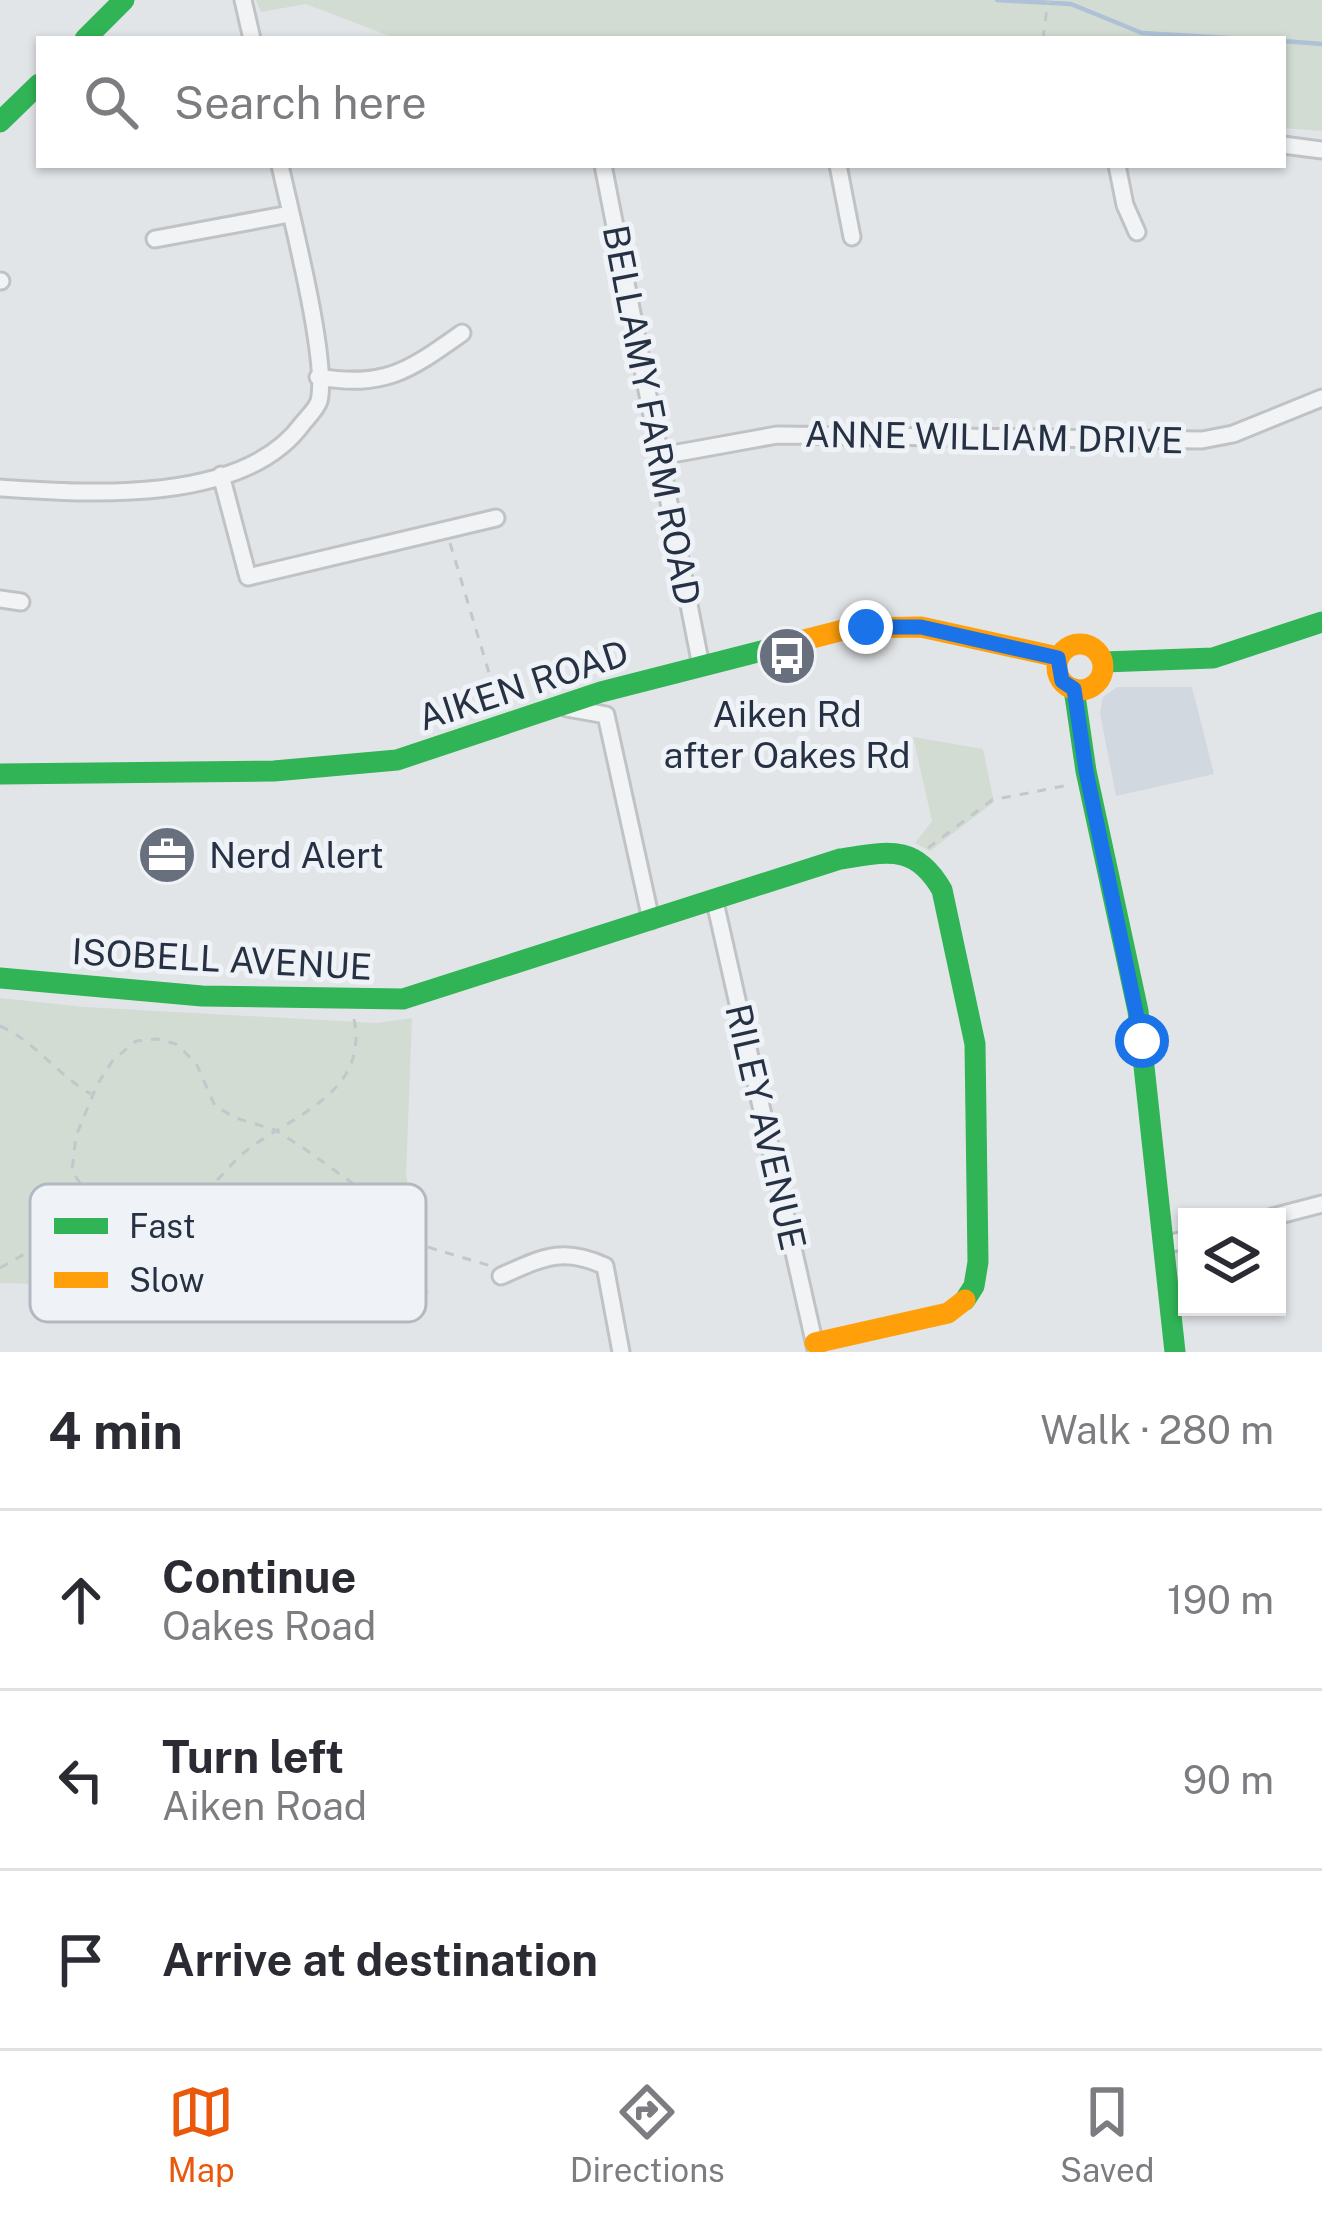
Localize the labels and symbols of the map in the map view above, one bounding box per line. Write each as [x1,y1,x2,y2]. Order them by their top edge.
street label: BELLAMY FARM ROAD [595,222,709,608]
street label: ANNE WILLIAM DRIVE [804,413,1184,461]
route end [839,600,893,654]
bus stop icon: Aiken Rd after Oakes Rd [756,625,818,687]
street label: AIKEN ROAD [413,631,633,739]
place label: Aiken Rd after Oakes Rd [664,693,910,776]
office icon: Nerd Alert [136,824,198,886]
place label: Nerd Alert [209,834,384,876]
street label: ISOBELL AVENUE [71,930,373,988]
street label: RILEY AVENUE [717,1000,815,1254]
route start [1115,1014,1169,1068]
legend [30,1184,426,1322]
text: Fast [129,1207,196,1245]
text: Slow [129,1261,204,1299]

